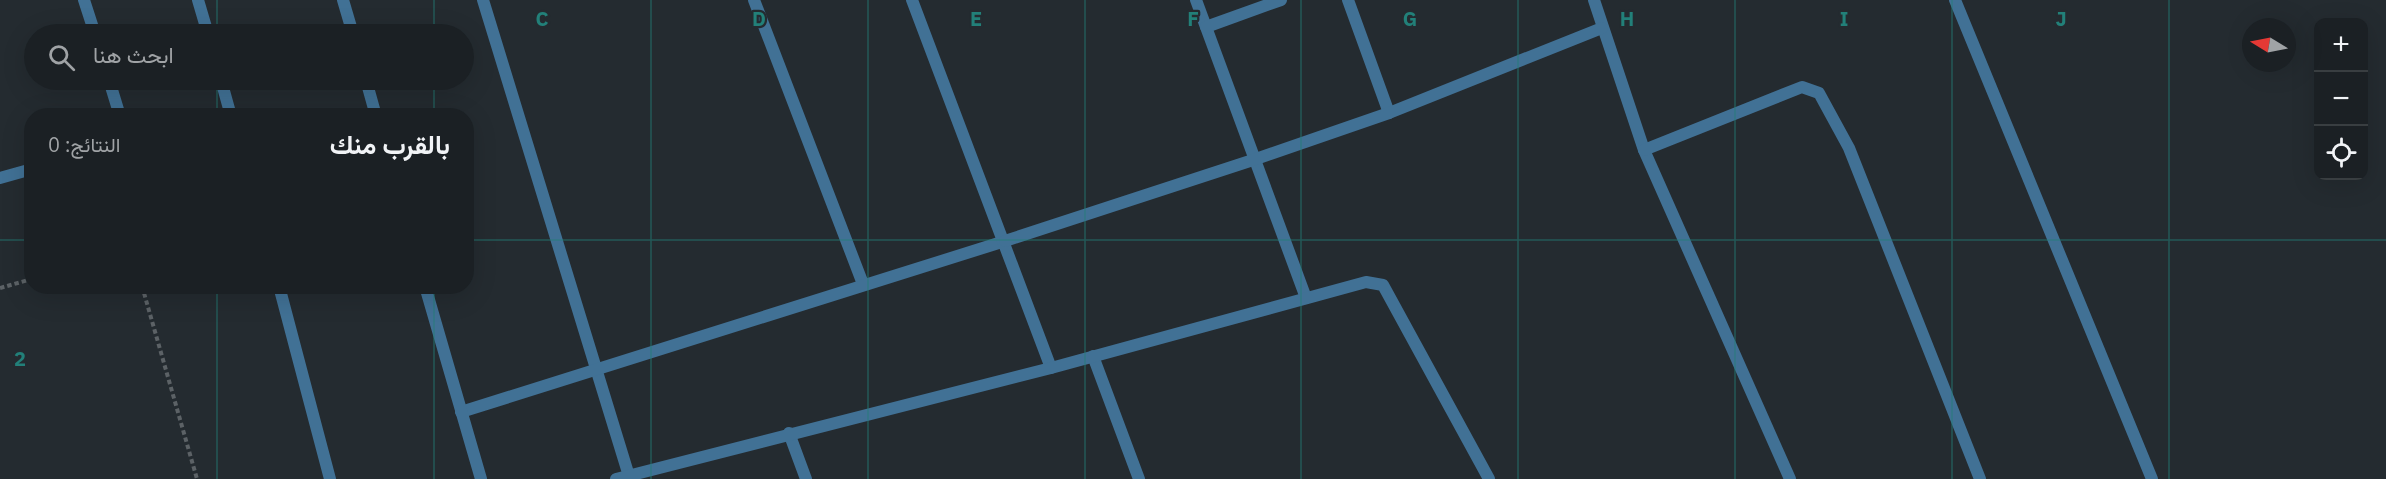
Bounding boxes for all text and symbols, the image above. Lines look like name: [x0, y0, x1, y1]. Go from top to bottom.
text: C: [535, 5, 549, 32]
text: D: [752, 5, 766, 32]
text: E: [970, 5, 982, 32]
text: F: [1187, 5, 1199, 32]
text: G: [1403, 5, 1417, 32]
text: H: [1620, 5, 1634, 32]
text: I: [1840, 5, 1848, 32]
text: J: [2055, 5, 2067, 32]
north arrow: [2242, 18, 2296, 72]
map controls: [2314, 18, 2368, 180]
button: +: [2314, 18, 2368, 72]
search box: [24, 24, 474, 90]
text: ابحث هنا: [93, 40, 174, 69]
icon: search: [45, 41, 78, 74]
button: −: [2314, 72, 2368, 126]
button: locate: [2314, 126, 2368, 180]
text: بالقرب منك: [330, 127, 450, 161]
text: النتائج: 0: [48, 131, 120, 158]
text: 2: [14, 345, 26, 372]

